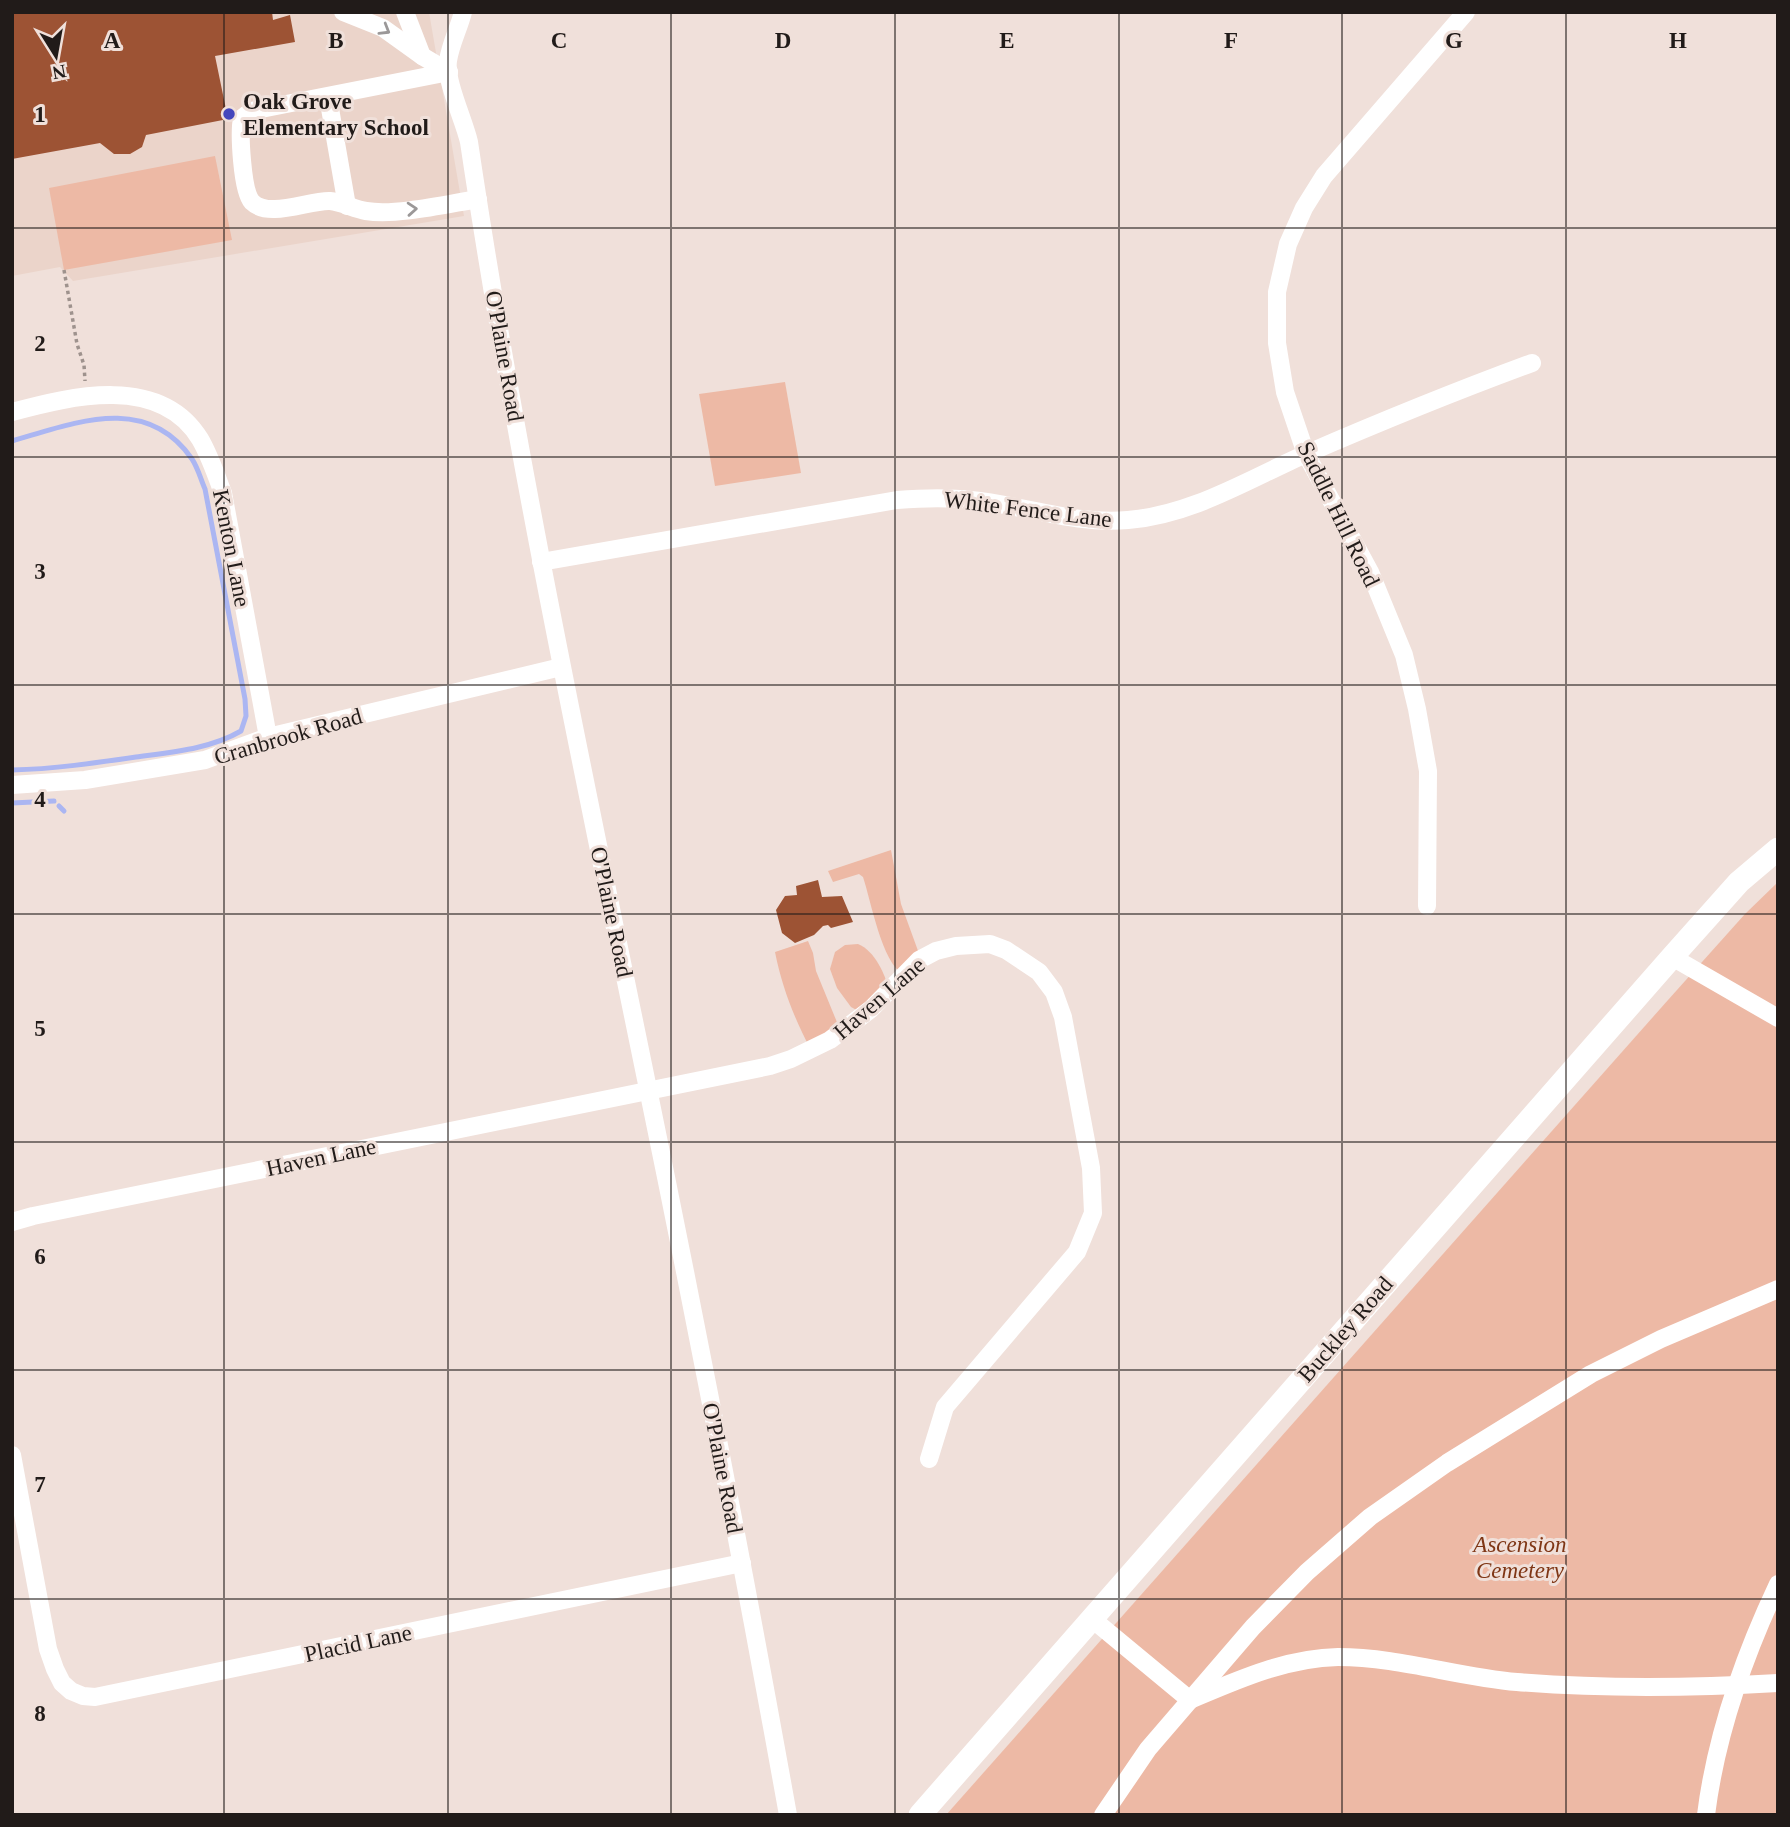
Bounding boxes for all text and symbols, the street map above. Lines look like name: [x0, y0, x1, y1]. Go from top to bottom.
north arrow: [21, 21, 91, 91]
one-way arrow: [377, 22, 390, 35]
text: A: [104, 28, 121, 53]
text: B: [328, 28, 344, 53]
text: C: [551, 28, 567, 53]
text: D: [775, 28, 791, 53]
text: E: [999, 28, 1015, 53]
text: F: [1224, 28, 1238, 53]
text: G: [1445, 28, 1463, 53]
text: H: [1669, 28, 1687, 53]
text: N: [50, 61, 68, 84]
place label: Oak Grove Elementary School: [243, 89, 429, 140]
text: 1: [34, 102, 46, 127]
marker: Oak Grove Elementary School: [221, 106, 237, 122]
one-way arrow: [407, 202, 418, 217]
street label: O'Plaine Road: [481, 289, 528, 424]
text: 2: [34, 331, 46, 356]
street label: Saddle Hill Road: [1293, 438, 1385, 591]
street label: Kenton Lane: [208, 487, 255, 609]
street label: White Fence Lane: [943, 487, 1113, 532]
text: 3: [34, 559, 46, 584]
street label: Cranbrook Road: [211, 703, 365, 770]
text: 4: [34, 787, 46, 812]
street label: O'Plaine Road: [586, 845, 638, 980]
street label: Haven Lane: [829, 952, 930, 1044]
text: 5: [34, 1016, 46, 1041]
street label: Haven Lane: [264, 1134, 378, 1181]
text: 6: [34, 1244, 46, 1269]
street label: Buckley Road: [1293, 1271, 1398, 1387]
street label: O'Plaine Road: [698, 1401, 748, 1536]
text: 7: [34, 1472, 46, 1497]
park label: Ascension Cemetery: [1471, 1532, 1567, 1583]
street label: Placid Lane: [302, 1620, 414, 1667]
text: 8: [34, 1701, 46, 1726]

